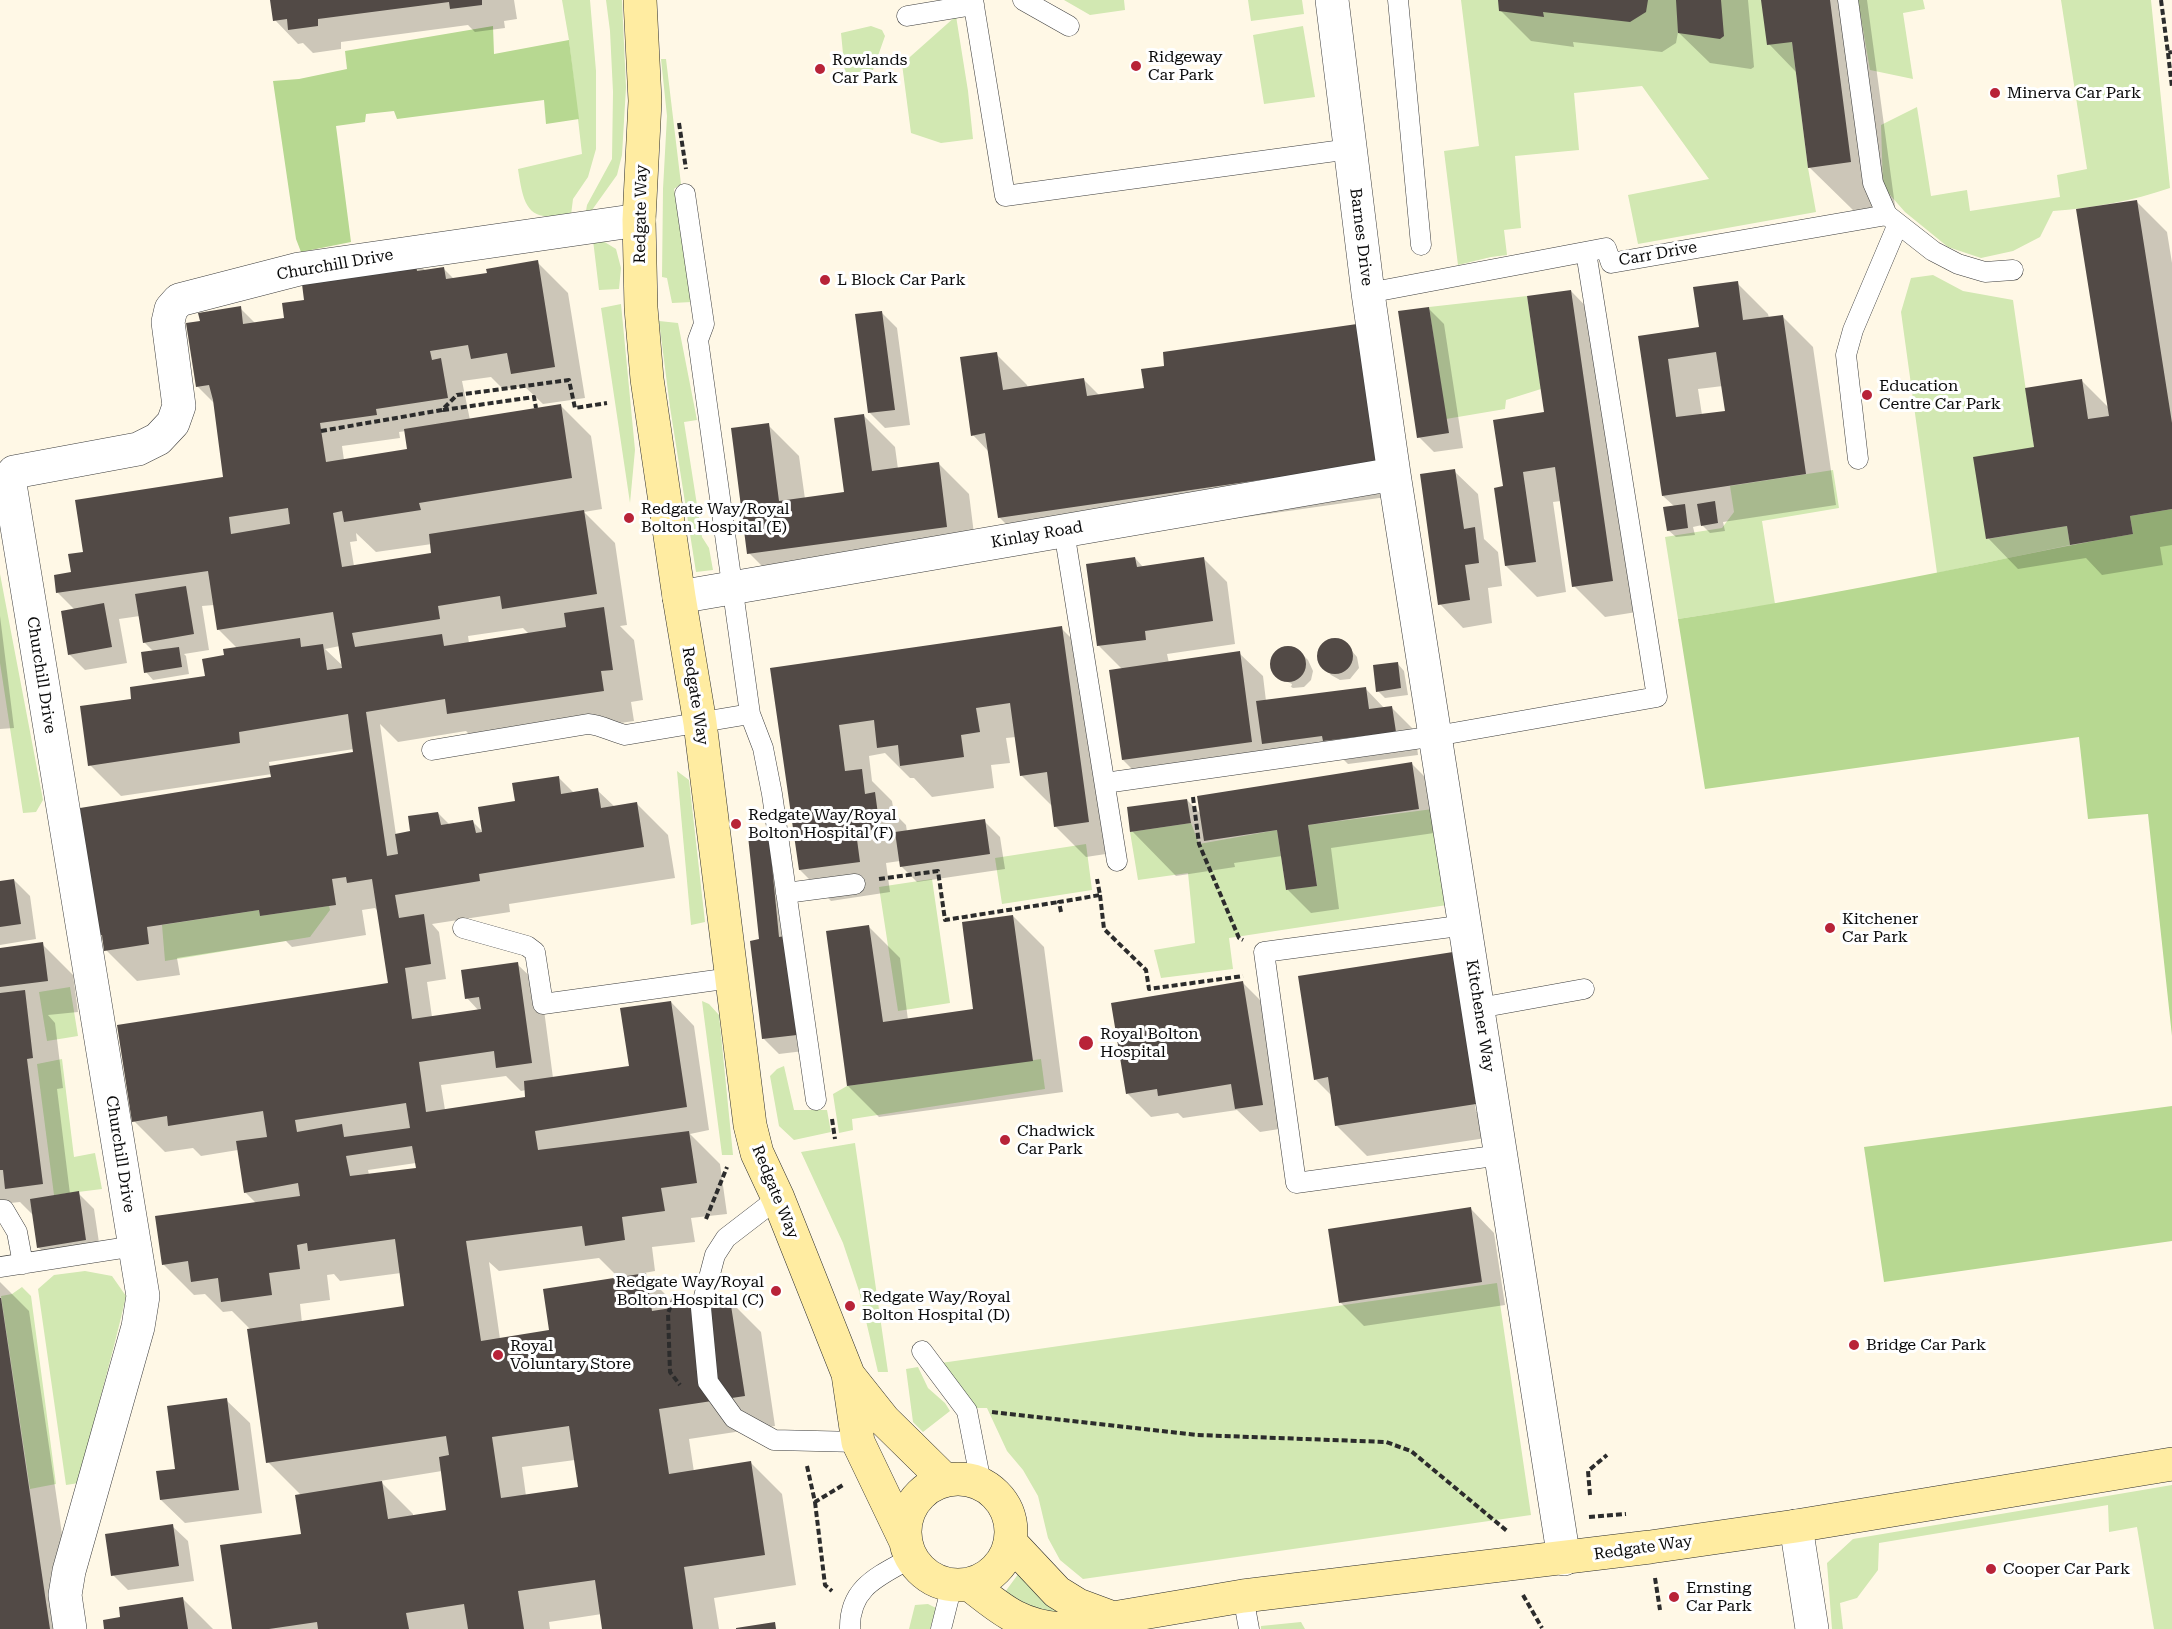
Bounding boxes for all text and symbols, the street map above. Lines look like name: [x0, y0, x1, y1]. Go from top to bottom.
place label: Ridgeway Car Park: [1148, 47, 1223, 85]
place label: Rowlands Car Park: [832, 50, 907, 88]
marker: Ridgeway Car Park: [1129, 59, 1143, 73]
marker: Rowlands Car Park: [813, 62, 827, 76]
place label: Minerva Car Park: [2007, 83, 2141, 103]
marker: Minerva Car Park: [1988, 86, 2002, 100]
street label: Redgate Way: [631, 164, 651, 264]
street label: Barnes Drive: [1345, 187, 1377, 287]
street label: Carr Drive: [1617, 238, 1699, 270]
street label: Churchill Drive: [275, 245, 395, 285]
place label: L Block Car Park: [837, 270, 966, 290]
marker: L Block Car Park: [818, 273, 832, 287]
place label: Education Centre Car Park: [1879, 376, 2001, 414]
marker: Education Centre Car Park: [1860, 388, 1874, 402]
place label: Redgate Way/Royal Bolton Hospital (E): [641, 499, 790, 537]
marker: Redgate Way/Royal Bolton Hospital (E): [622, 511, 636, 525]
street label: Kinlay Road: [990, 517, 1084, 553]
street label: Churchill Drive: [22, 615, 60, 735]
street label: Redgate Way: [678, 645, 712, 747]
place label: Redgate Way/Royal Bolton Hospital (F): [748, 805, 897, 843]
marker: Redgate Way/Royal Bolton Hospital (F): [729, 817, 743, 831]
place label: Kitchener Car Park: [1842, 909, 1918, 947]
marker: Kitchener Car Park: [1823, 921, 1837, 935]
street label: Kitchener Way: [1462, 958, 1498, 1074]
place label: Royal Bolton Hospital: [1100, 1024, 1199, 1062]
marker: Royal Bolton Hospital: [1077, 1034, 1095, 1052]
street label: Churchill Drive: [101, 1094, 139, 1214]
place label: Chadwick Car Park: [1017, 1121, 1095, 1159]
marker: Chadwick Car Park: [998, 1133, 1012, 1147]
street label: Redgate Way: [748, 1142, 802, 1242]
place label: Redgate Way/Royal Bolton Hospital (C): [615, 1272, 764, 1310]
marker: Redgate Way/Royal Bolton Hospital (C): [769, 1284, 783, 1298]
place label: Redgate Way/Royal Bolton Hospital (D): [862, 1287, 1011, 1325]
marker: Redgate Way/Royal Bolton Hospital (D): [843, 1299, 857, 1313]
place label: Bridge Car Park: [1866, 1335, 1986, 1355]
place label: Royal Voluntary Store: [510, 1336, 631, 1374]
marker: Bridge Car Park: [1847, 1338, 1861, 1352]
marker: Royal Voluntary Store: [491, 1348, 505, 1362]
street label: Redgate Way: [1592, 1532, 1694, 1564]
place label: Cooper Car Park: [2003, 1559, 2130, 1579]
marker: Cooper Car Park: [1984, 1562, 1998, 1576]
place label: Ernsting Car Park: [1686, 1578, 1752, 1616]
marker: Ernsting Car Park: [1667, 1590, 1681, 1604]

